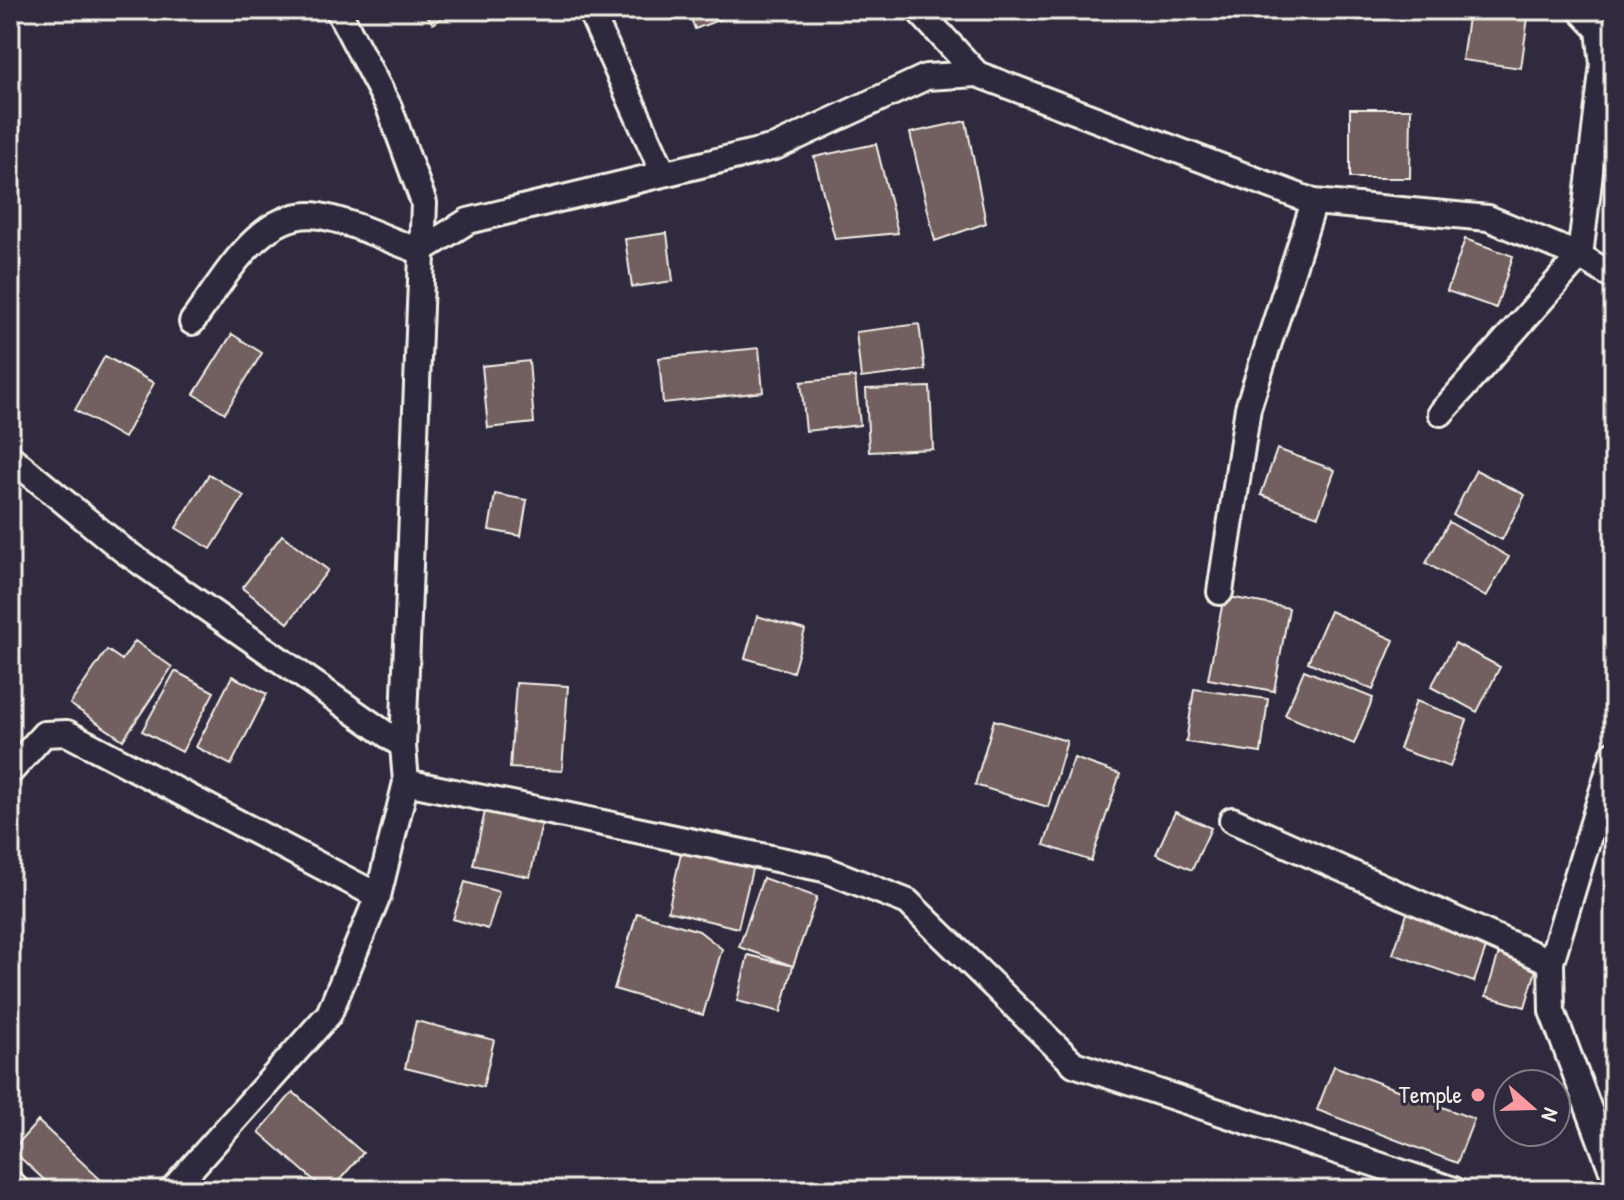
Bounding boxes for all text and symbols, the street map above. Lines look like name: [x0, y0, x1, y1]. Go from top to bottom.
north arrow: [1492, 1068, 1572, 1148]
place label: Temple: [1399, 1078, 1462, 1110]
marker: Temple: [1469, 1086, 1487, 1104]
text: N: [1535, 1104, 1567, 1126]

